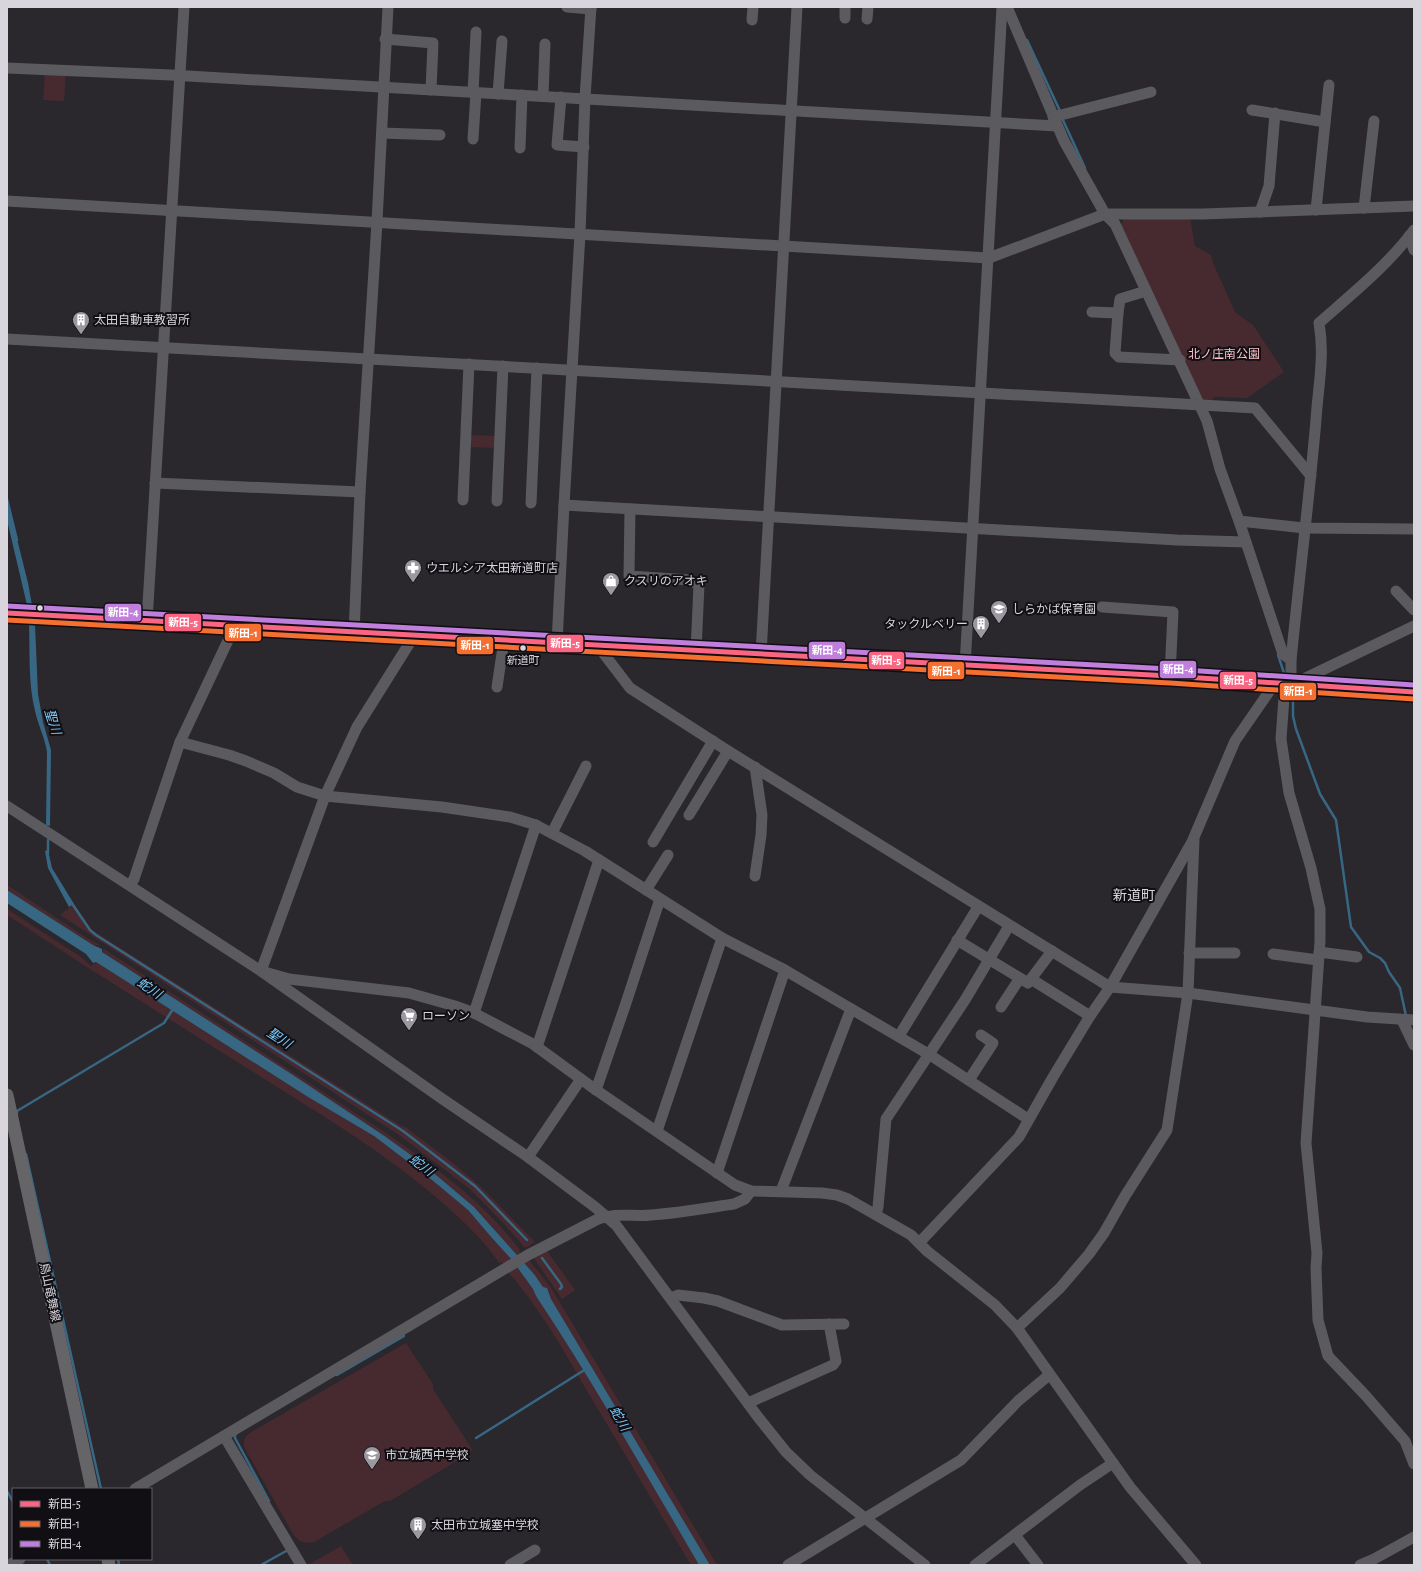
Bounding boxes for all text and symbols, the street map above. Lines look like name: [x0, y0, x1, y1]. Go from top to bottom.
building icon: 太田自動車教習所: [71, 310, 91, 335]
place label: 太田自動車教習所: [94, 313, 190, 326]
park label: 北ノ庄南公園: [1188, 348, 1260, 360]
pharmacy icon: ウエルシア太田新道町店: [403, 558, 423, 583]
place label: ウエルシア太田新道町店: [426, 561, 558, 574]
shop icon: クスリのアオキ: [601, 571, 621, 596]
place label: クスリのアオキ: [624, 575, 708, 587]
school or university icon: しらかば保育園: [989, 599, 1009, 624]
place label: しらかば保育園: [1012, 602, 1096, 615]
unlabelled marker: [35, 603, 45, 613]
line badge: 新田-4: [104, 603, 142, 622]
text: 新田-4: [108, 606, 139, 618]
line badge: 新田-5: [164, 613, 202, 632]
building icon: タックルベリー: [971, 614, 991, 639]
text: 新田-5: [168, 616, 198, 628]
place label: タックルベリー: [884, 618, 968, 630]
line badge: 新田-1: [224, 623, 262, 642]
text: 新田-1: [228, 627, 258, 639]
line badge: 新田-5: [546, 634, 584, 653]
line badge: 新田-1: [456, 636, 494, 655]
text: 新田-5: [550, 637, 580, 649]
text: 新田-1: [460, 639, 490, 651]
line badge: 新田-4: [808, 641, 846, 660]
marker: 新道町: [518, 643, 528, 653]
text: 新田-4: [812, 644, 843, 656]
line badge: 新田-5: [868, 651, 905, 670]
place label: 新道町: [507, 654, 540, 666]
text: 新田-5: [871, 654, 901, 666]
line badge: 新田-4: [1159, 660, 1197, 679]
line badge: 新田-1: [927, 661, 965, 680]
text: 新田-4: [1163, 663, 1194, 675]
text: 新田-1: [931, 665, 961, 677]
line badge: 新田-5: [1219, 671, 1257, 690]
text: 新田-5: [1223, 674, 1253, 686]
line badge: 新田-1: [1279, 682, 1317, 701]
text: 新田-1: [1283, 685, 1313, 697]
water label: 聖川: [42, 707, 64, 738]
district label: 新道町: [1113, 888, 1155, 903]
water label: 蛇川: [135, 976, 166, 1003]
supermarket icon: ローソン: [399, 1006, 419, 1031]
place label: ローソン: [422, 1010, 470, 1022]
water label: 聖川: [265, 1026, 296, 1053]
water label: 蛇川: [407, 1152, 437, 1180]
street label: 鳥山竜舞線: [38, 1261, 63, 1323]
water label: 蛇川: [607, 1404, 633, 1435]
school or university icon: 市立城西中学校: [362, 1445, 382, 1470]
place label: 市立城西中学校: [385, 1448, 469, 1461]
legend: [12, 1488, 152, 1560]
text: 新田-5: [48, 1498, 81, 1510]
building icon: 太田市立城塞中学校: [408, 1515, 428, 1540]
text: 新田-1: [48, 1518, 80, 1530]
place label: 太田市立城塞中学校: [431, 1518, 539, 1531]
text: 新田-4: [48, 1538, 82, 1550]

